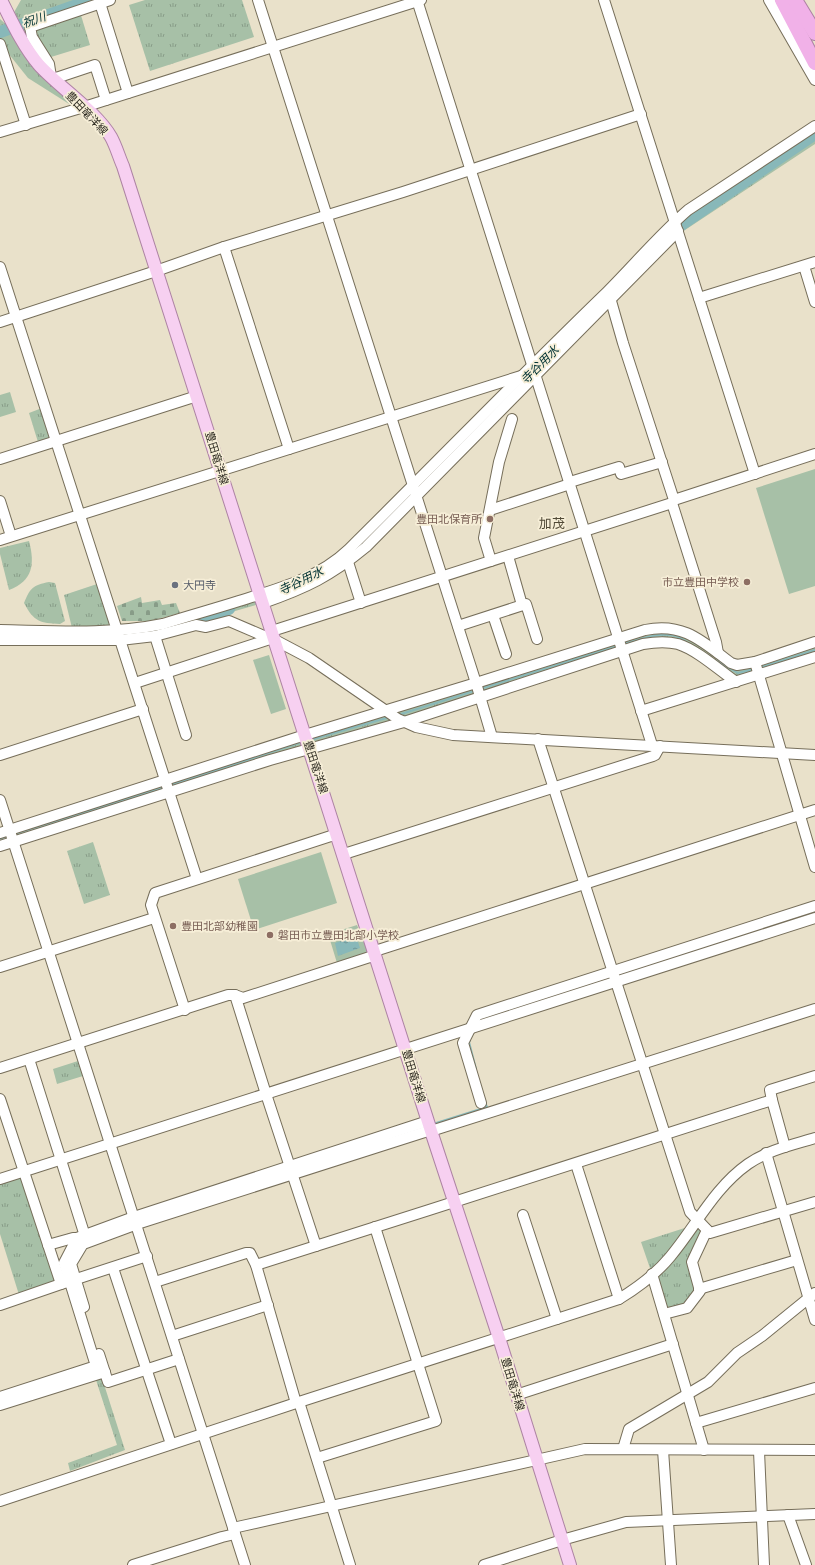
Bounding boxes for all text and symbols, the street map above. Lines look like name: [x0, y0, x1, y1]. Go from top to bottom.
water label: 祝川: [20, 9, 49, 30]
street label: 豊田竜洋線: [64, 89, 110, 137]
water label: 寺谷用水: [518, 342, 563, 386]
street label: 豊田竜洋線: [203, 430, 231, 486]
place label: 豊田北保育所: [416, 513, 483, 525]
marker: 豊田北保育所: [485, 514, 495, 524]
district label: 加茂: [539, 516, 565, 530]
water label: 寺谷用水: [276, 563, 327, 597]
place label: 市立豊田中学校: [662, 576, 739, 588]
marker: 市立豊田中学校: [742, 577, 752, 587]
place label: 大円寺: [183, 579, 216, 591]
marker: 大円寺: [170, 580, 180, 590]
street label: 豊田竜洋線: [302, 739, 330, 795]
place label: 豊田北部幼稚園: [181, 920, 258, 932]
marker: 豊田北部幼稚園: [168, 921, 178, 931]
place label: 磐田市立豊田北部小学校: [278, 929, 399, 941]
marker: 磐田市立豊田北部小学校: [265, 930, 275, 940]
street label: 豊田竜洋線: [400, 1048, 428, 1104]
street label: 豊田竜洋線: [499, 1356, 527, 1412]

